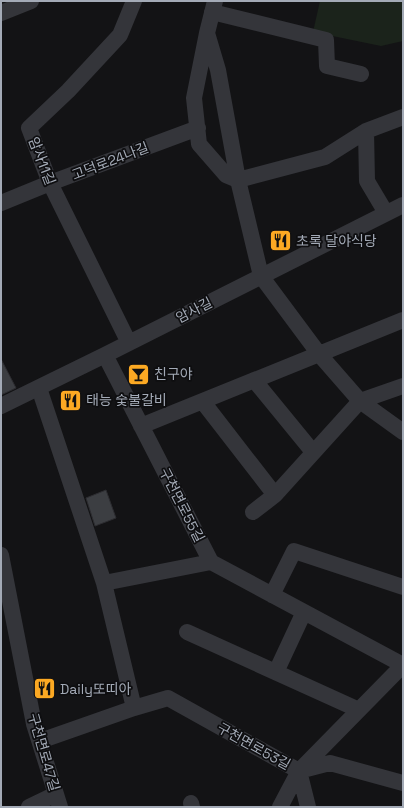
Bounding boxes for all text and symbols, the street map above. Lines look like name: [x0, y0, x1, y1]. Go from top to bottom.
street label: 암사11길: [25, 134, 59, 188]
street label: 고덕로24나길: [69, 138, 151, 184]
restaurant icon: 초록 달야식당: [267, 228, 293, 254]
place label: 초록 달야식당: [296, 232, 377, 250]
street label: 암사길: [173, 293, 215, 327]
bar icon: 친구야: [125, 361, 151, 387]
place label: 친구야: [154, 365, 193, 383]
restaurant icon: 태능 숯불갈비: [57, 387, 83, 413]
place label: 태능 숯불갈비: [86, 391, 167, 409]
street label: 구천면로55길: [156, 465, 208, 545]
restaurant icon: Daily또띠아: [32, 676, 58, 702]
place label: Daily또띠아: [60, 680, 132, 698]
street label: 구천면로47길: [24, 711, 64, 793]
street label: 구천면로53길: [214, 718, 294, 774]

